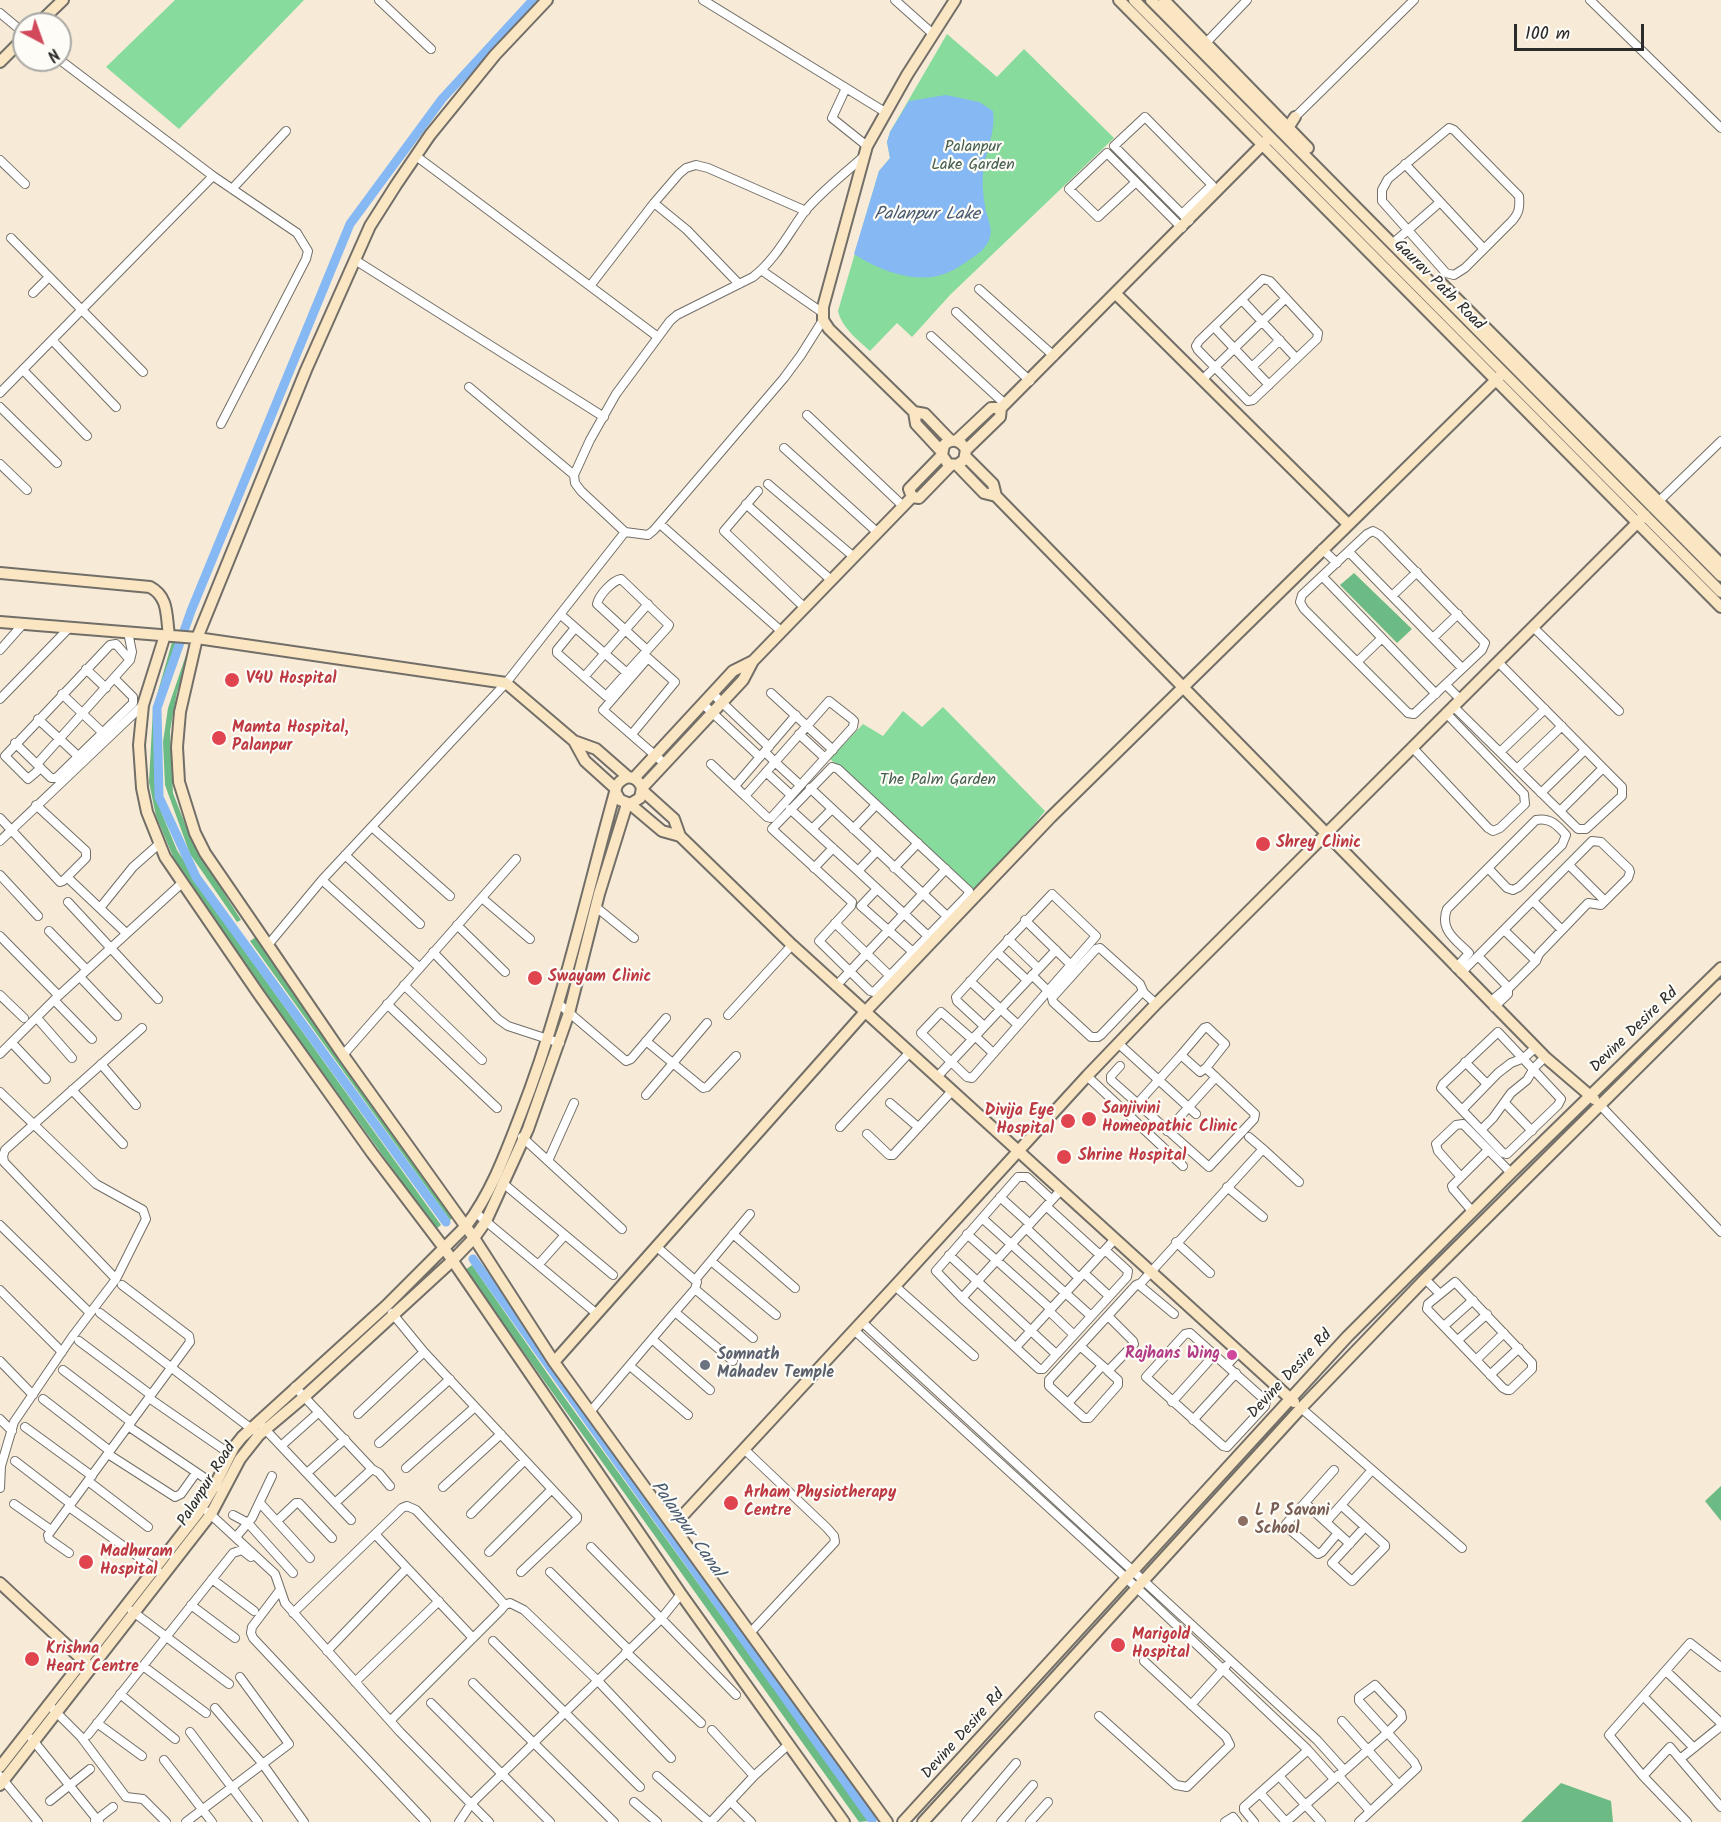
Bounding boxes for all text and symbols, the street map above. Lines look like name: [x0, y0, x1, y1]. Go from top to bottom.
north arrow: [12, 12, 72, 72]
scale bar: [1517, 12, 1648, 50]
text: 100 m: [1525, 20, 1570, 49]
text: N: [41, 42, 65, 67]
park label: Palanpur Lake Garden: [931, 138, 1015, 176]
water label: Palanpur Lake: [874, 205, 980, 227]
street label: Gaurav Path Road: [1389, 237, 1487, 335]
place label: V4U Hospital: [246, 670, 336, 690]
marker: V4U Hospital: [223, 671, 241, 689]
place label: Mamta Hospital, Palanpur: [232, 719, 349, 757]
marker: Mamta Hospital, Palanpur: [210, 729, 228, 747]
park label: The Palm Garden: [880, 771, 996, 791]
place label: Shrey Clinic: [1276, 834, 1361, 854]
marker: Shrey Clinic: [1254, 835, 1272, 853]
place label: Swayam Clinic: [548, 968, 651, 988]
marker: Swayam Clinic: [526, 969, 544, 987]
street label: Devine Desire Rd: [1587, 984, 1683, 1078]
place label: Sanjivini Homeopathic Clinic: [1102, 1100, 1238, 1138]
place label: Divija Eye Hospital: [985, 1102, 1054, 1140]
marker: Sanjivini Homeopathic Clinic: [1080, 1110, 1098, 1128]
marker: Divija Eye Hospital: [1059, 1112, 1077, 1130]
place label: Shrine Hospital: [1078, 1147, 1186, 1167]
marker: Shrine Hospital: [1055, 1148, 1073, 1166]
street label: Devine Desire Rd: [1245, 1327, 1337, 1423]
place label: Rajhans Wing: [1125, 1345, 1220, 1365]
place label: Somnath Mahadev Temple: [717, 1346, 834, 1384]
marker: Rajhans Wing: [1225, 1348, 1239, 1362]
marker: Somnath Mahadev Temple: [698, 1358, 712, 1372]
street label: Palanpur Road: [175, 1440, 241, 1530]
water label: Palanpur Canal: [645, 1478, 727, 1582]
place label: Arham Physiotherapy Centre: [744, 1484, 896, 1522]
marker: Arham Physiotherapy Centre: [722, 1494, 740, 1512]
place label: L P Savani School: [1255, 1502, 1330, 1540]
marker: L P Savani School: [1236, 1514, 1250, 1528]
place label: Madhuram Hospital: [100, 1543, 173, 1581]
marker: Madhuram Hospital: [77, 1553, 95, 1571]
place label: Marigold Hospital: [1132, 1626, 1190, 1664]
marker: Marigold Hospital: [1109, 1636, 1127, 1654]
place label: Krishna Heart Centre: [46, 1640, 139, 1678]
marker: Krishna Heart Centre: [23, 1650, 41, 1668]
street label: Devine Desire Rd: [919, 1686, 1009, 1784]

